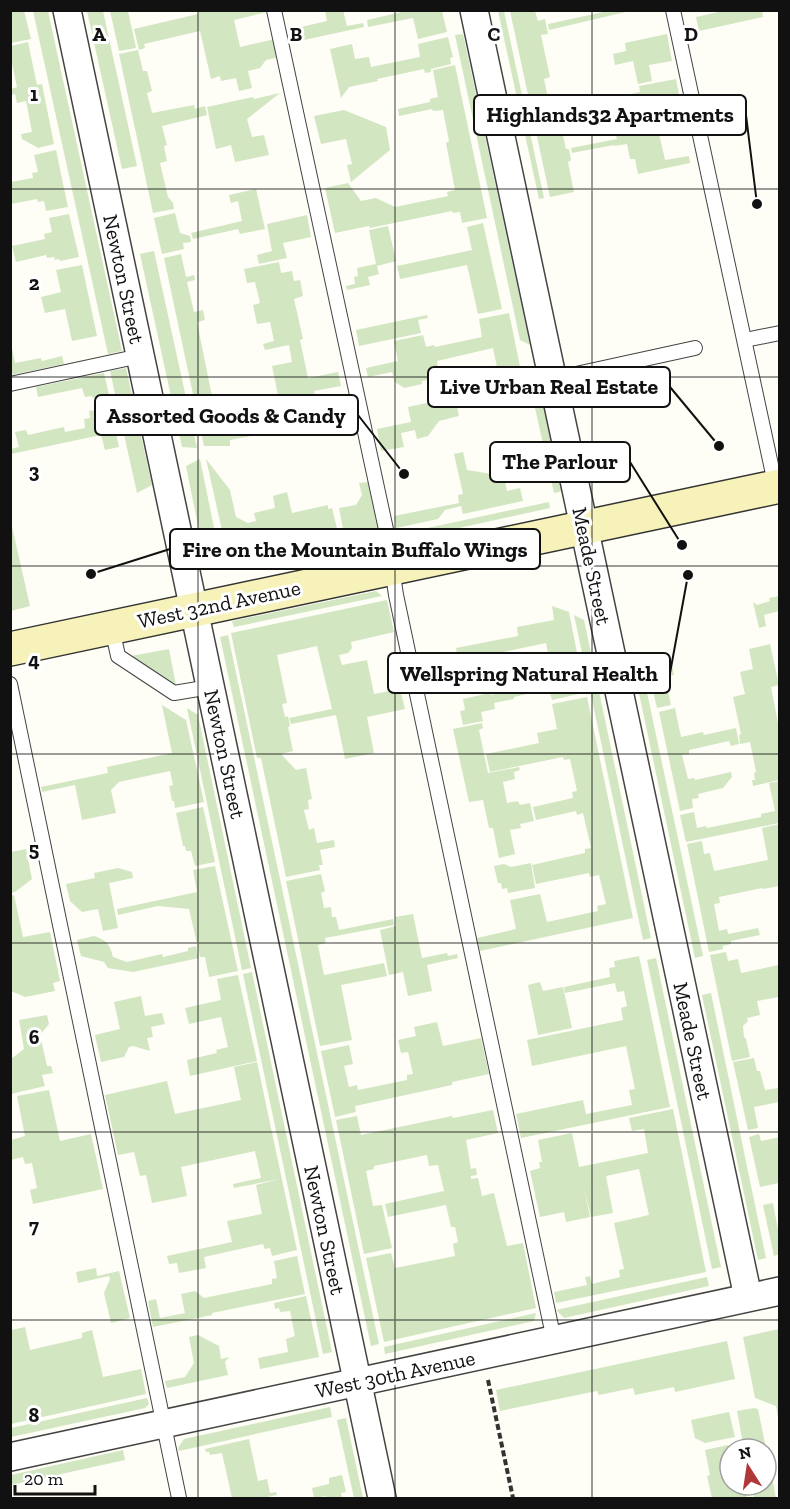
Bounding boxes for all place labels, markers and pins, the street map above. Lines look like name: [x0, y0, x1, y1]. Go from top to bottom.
callout: Highlands32 Apartments: [474, 95, 746, 135]
callout: Live Urban Real Estate: [428, 367, 670, 407]
callout: Assorted Goods & Candy: [95, 395, 358, 435]
callout: The Parlour: [490, 442, 630, 482]
callout: Fire on the Mountain Buffalo Wings: [170, 529, 540, 569]
callout: Wellspring Natural Health: [388, 653, 670, 693]

